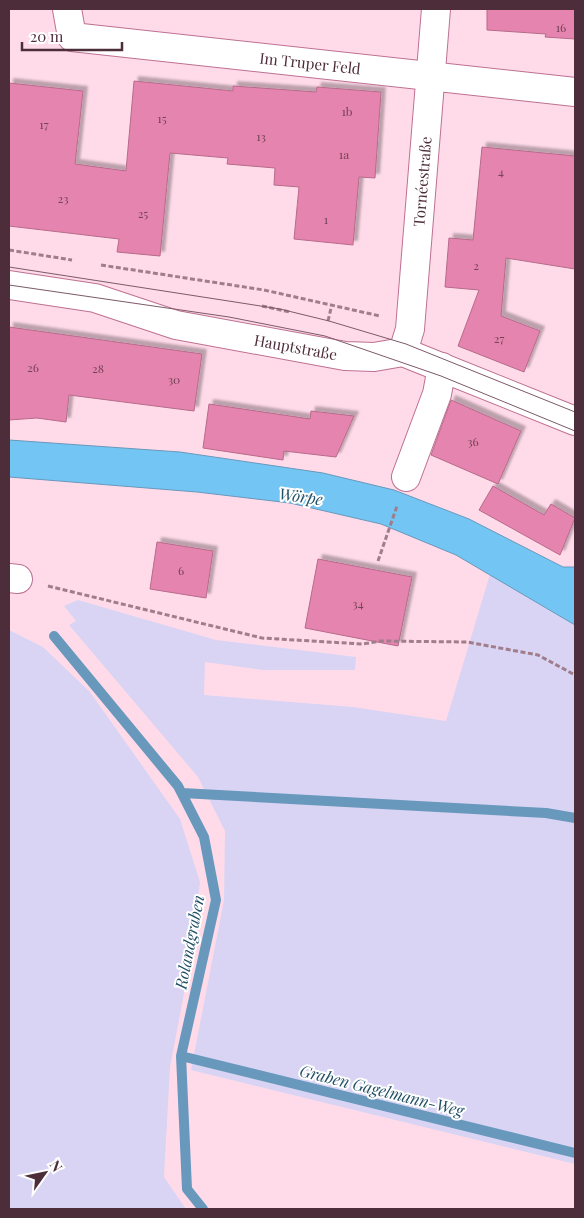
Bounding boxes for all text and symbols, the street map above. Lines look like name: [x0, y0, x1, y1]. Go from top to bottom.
house number: 16: [556, 19, 566, 35]
scale bar: [22, 20, 122, 52]
text: 20 m: [30, 26, 64, 46]
street label: Im Truper Feld: [259, 48, 362, 79]
house number: 1b: [341, 103, 353, 119]
house number: 15: [157, 110, 167, 126]
house number: 17: [39, 116, 49, 132]
house number: 13: [256, 128, 266, 144]
street label: Tornéestraße: [408, 136, 436, 227]
house number: 1a: [339, 146, 349, 162]
house number: 4: [498, 163, 504, 179]
house number: 23: [57, 190, 69, 206]
house number: 25: [138, 205, 148, 221]
house number: 1: [324, 211, 329, 227]
house number: 2: [473, 257, 479, 273]
street label: Hauptstraße: [252, 330, 339, 364]
house number: 27: [494, 330, 504, 346]
house number: 26: [27, 359, 39, 375]
house number: 28: [92, 360, 104, 376]
house number: 30: [168, 371, 180, 387]
house number: 36: [467, 433, 479, 449]
water label: Wörpe: [278, 483, 324, 509]
house number: 6: [178, 562, 184, 578]
house number: 34: [352, 595, 364, 611]
water label: Rolandgraben: [169, 893, 208, 992]
water label: Graben Gagelmann-Weg: [298, 1059, 468, 1121]
north arrow: [20, 1148, 70, 1198]
text: N: [46, 1156, 67, 1175]

